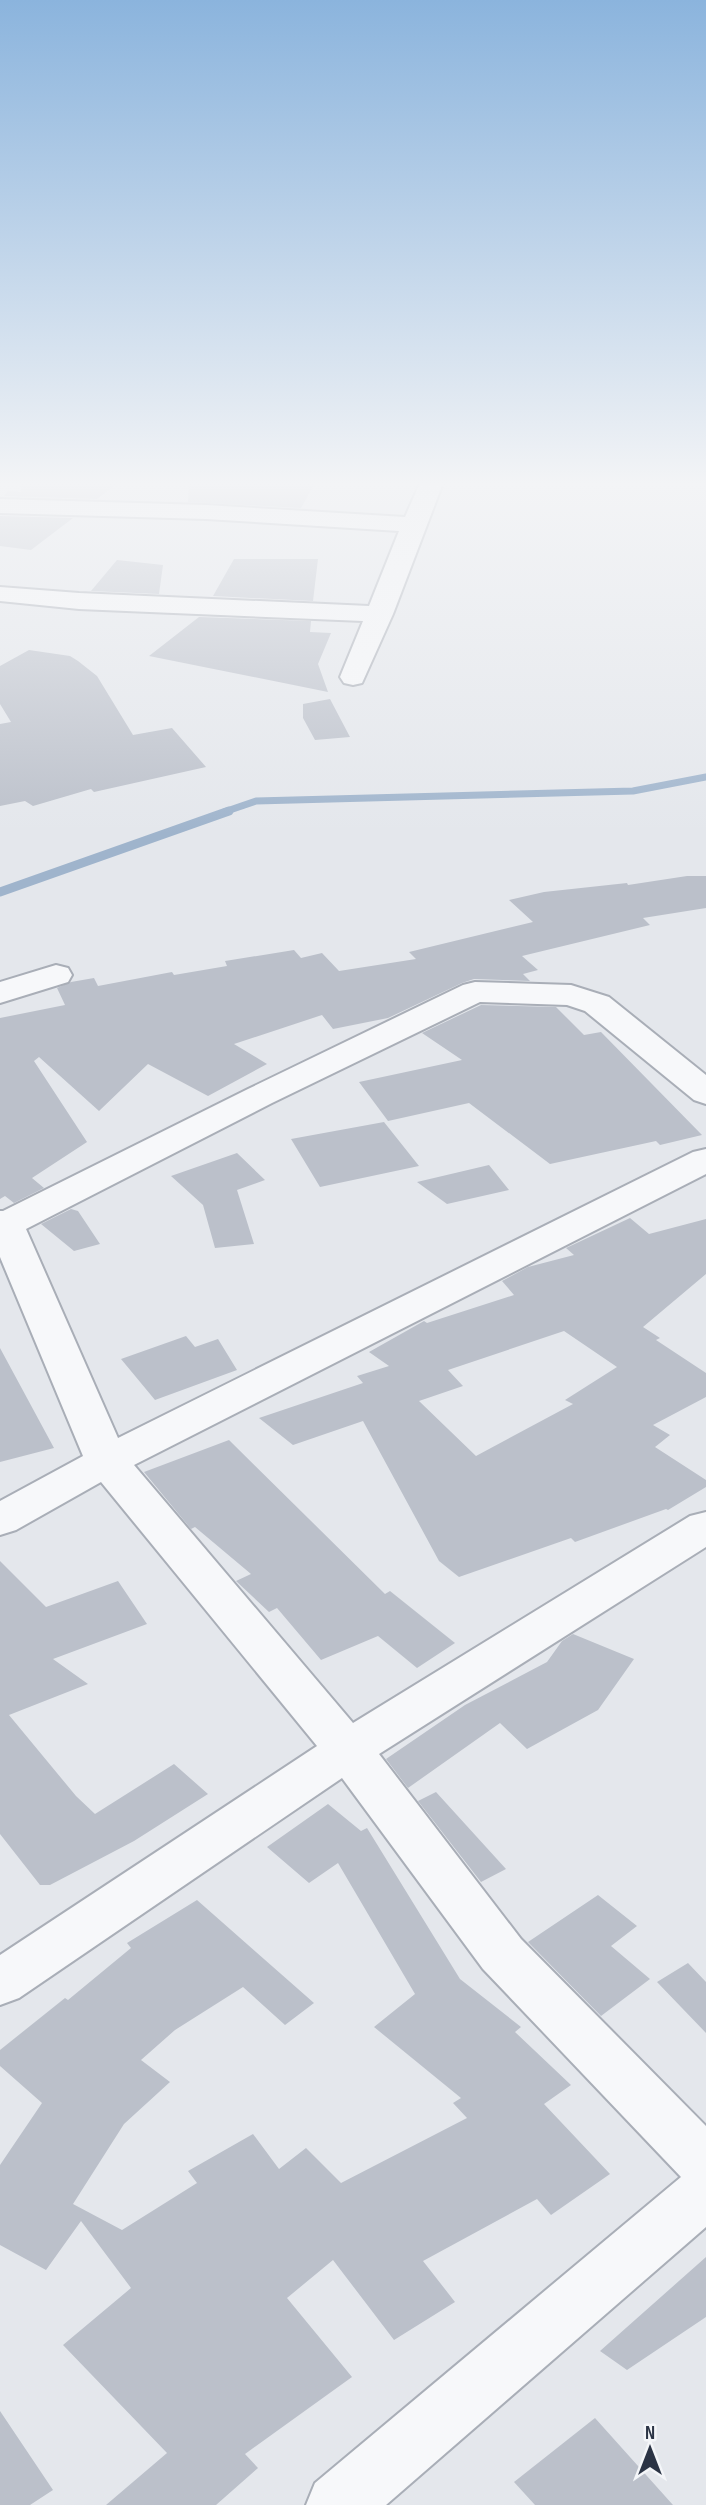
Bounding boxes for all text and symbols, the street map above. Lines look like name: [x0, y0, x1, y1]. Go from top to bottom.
north arrow: [615, 2414, 685, 2484]
text: N: [645, 2422, 655, 2445]

